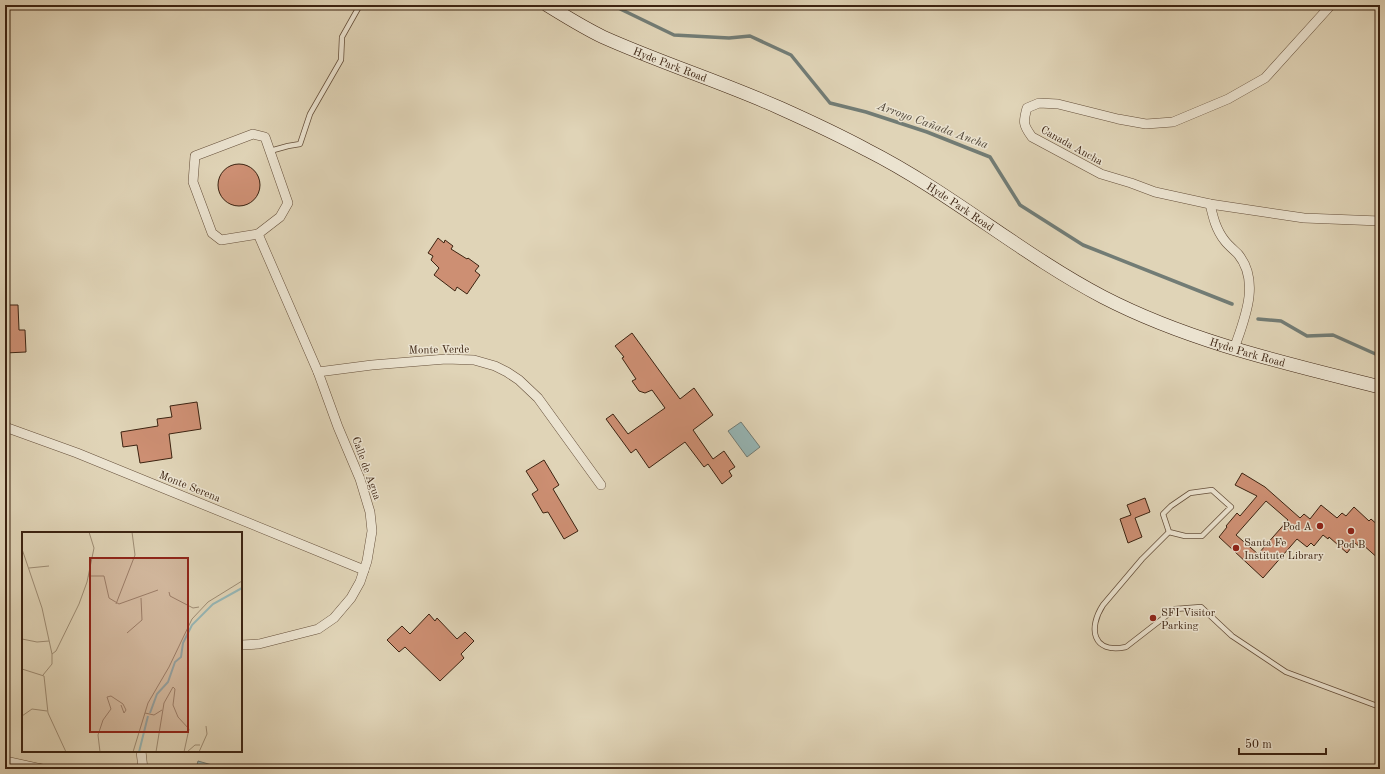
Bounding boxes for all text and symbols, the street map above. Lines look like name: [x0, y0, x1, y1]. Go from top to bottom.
street label: Hyde Park Road: [631, 46, 708, 85]
water label: Arroyo Cañada Ancha: [875, 100, 990, 152]
street label: Canada Ancha: [1038, 125, 1105, 168]
street label: Hyde Park Road: [924, 181, 995, 234]
street label: Hyde Park Road: [1208, 337, 1286, 370]
street label: Monte Verde: [409, 344, 469, 357]
street label: Calle de Agua: [349, 435, 382, 502]
street label: Monte Serena: [157, 470, 222, 505]
marker: Pod A: [1315, 521, 1325, 531]
place label: Pod A: [1282, 522, 1313, 533]
marker: Pod B: [1346, 526, 1356, 536]
inset map: [22, 532, 242, 752]
place label: Santa Fe Institute Library: [1244, 538, 1324, 562]
place label: Pod B: [1337, 540, 1365, 551]
marker: Santa Fe Institute Library: [1231, 543, 1241, 553]
place label: SFI Visitor Parking: [1161, 608, 1216, 632]
marker: SFI Visitor Parking: [1148, 613, 1158, 623]
scale bar: [1239, 730, 1326, 756]
text: 50 m: [1245, 738, 1272, 751]

